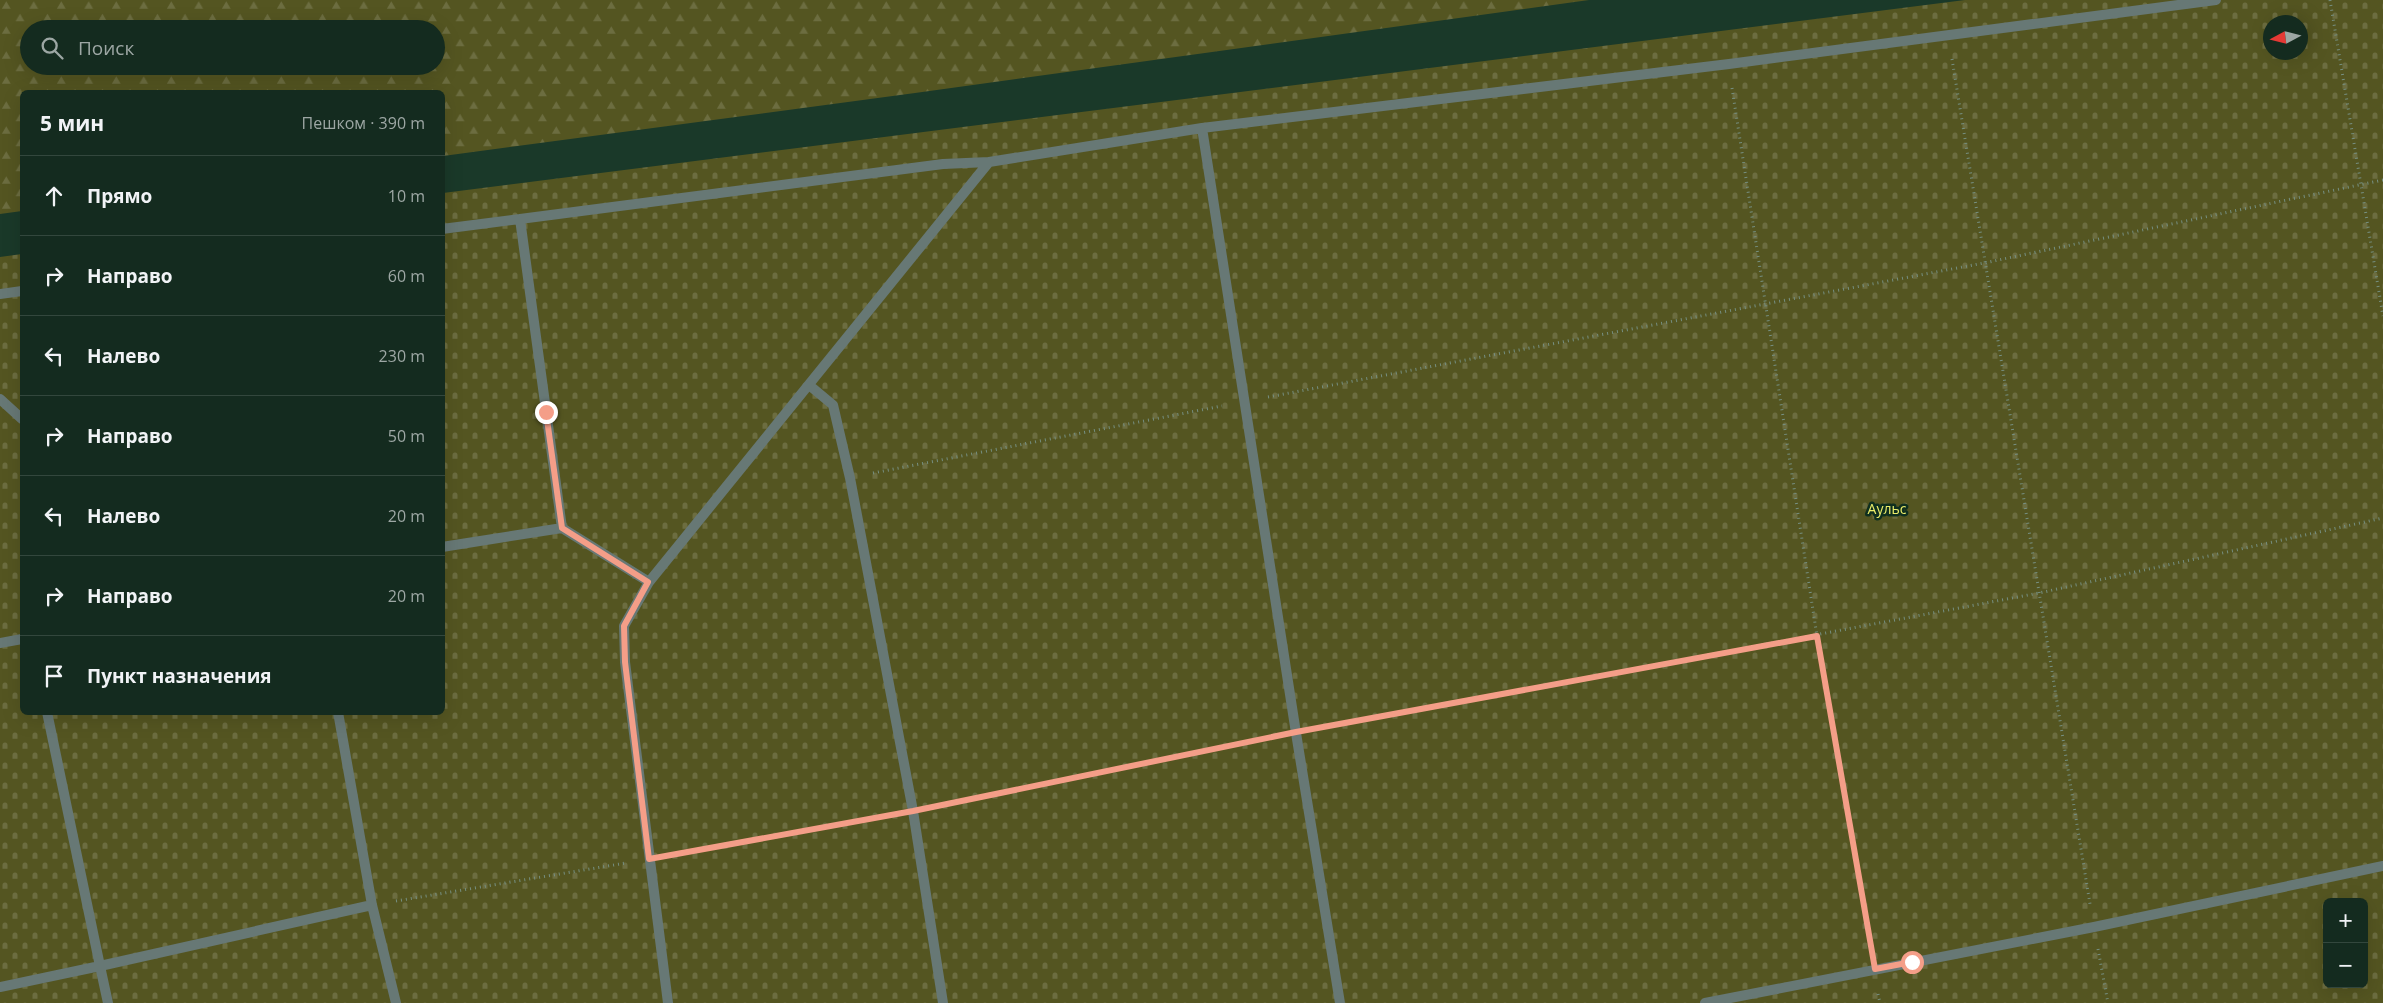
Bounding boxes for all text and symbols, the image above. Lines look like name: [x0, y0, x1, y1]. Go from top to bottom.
north arrow: [2263, 15, 2308, 60]
search box: [20, 20, 445, 75]
icon: search: [38, 34, 66, 62]
text: Поиск: [78, 35, 134, 61]
text: 5 мин: [40, 109, 104, 137]
text: Пешком · 390 m: [302, 112, 425, 134]
icon: ahead: [40, 182, 68, 210]
text: Прямо: [87, 183, 152, 209]
text: 10 m: [388, 185, 425, 207]
icon: right: [40, 262, 68, 290]
text: Направо: [87, 263, 173, 289]
text: 60 m: [388, 265, 425, 287]
icon: left: [40, 342, 68, 370]
text: Налево: [87, 343, 160, 369]
text: 230 m: [379, 345, 425, 367]
route end: [535, 401, 558, 424]
icon: right: [40, 422, 68, 450]
text: Направо: [87, 423, 173, 449]
text: 50 m: [388, 425, 425, 447]
park label: Аульс: [1868, 499, 1907, 518]
icon: left: [40, 502, 68, 530]
text: Налево: [87, 503, 160, 529]
text: 20 m: [388, 505, 425, 527]
icon: right: [40, 582, 68, 610]
text: Направо: [87, 583, 173, 609]
text: 20 m: [388, 585, 425, 607]
icon: arrive: [40, 662, 68, 690]
text: Пункт назначения: [87, 663, 272, 689]
map controls: [2323, 898, 2368, 988]
button: +: [2323, 898, 2368, 943]
button: −: [2323, 943, 2368, 988]
route start: [1901, 951, 1924, 974]

